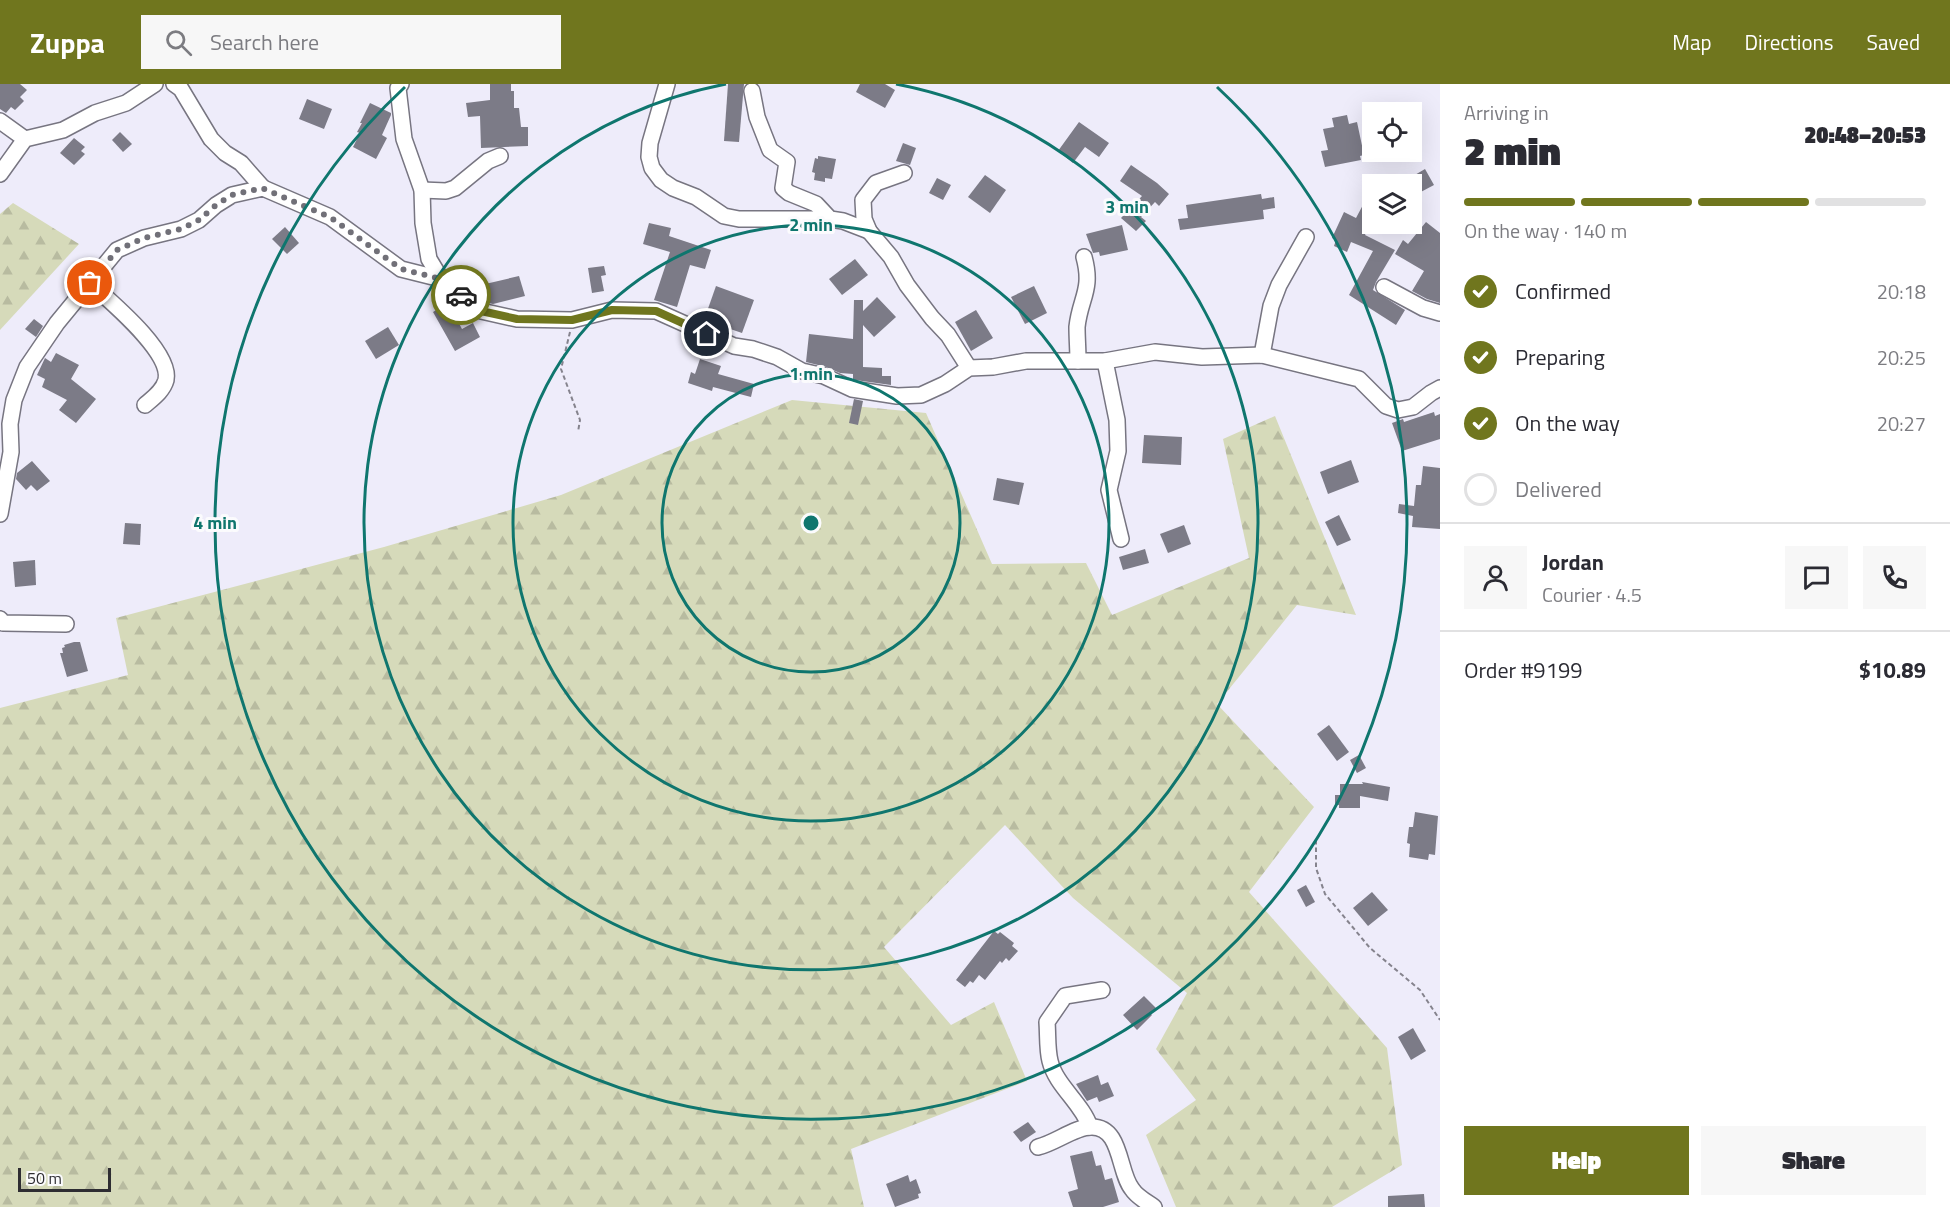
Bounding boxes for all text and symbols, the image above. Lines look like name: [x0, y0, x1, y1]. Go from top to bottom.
search box: [141, 15, 561, 69]
text: Zuppa: [30, 21, 105, 64]
text: Search here: [210, 25, 319, 59]
icon: search: [162, 26, 195, 59]
text: Map: [1672, 26, 1712, 58]
text: Directions: [1745, 26, 1834, 58]
text: Saved: [1867, 26, 1920, 58]
text: Arriving in: [1464, 97, 1549, 128]
map controls: [1362, 102, 1422, 234]
button: locate: [1362, 102, 1422, 162]
text: 20:48–20:53: [1804, 118, 1926, 152]
text: 2 min: [1464, 121, 1561, 180]
button: layers: [1362, 174, 1422, 234]
text: 3 min: [1105, 193, 1149, 220]
text: 2 min: [789, 211, 833, 238]
text: On the way · 140 m: [1464, 215, 1627, 246]
pin: [64, 257, 115, 308]
courier: [431, 265, 491, 325]
icon: bag: [73, 266, 106, 299]
text: Confirmed: [1515, 274, 1611, 308]
icon: check: [1464, 275, 1497, 308]
text: 20:18: [1877, 276, 1926, 307]
icon: car: [445, 279, 478, 312]
pin: [681, 308, 732, 359]
icon: home: [690, 317, 723, 350]
text: Preparing: [1515, 340, 1605, 374]
icon: check: [1464, 341, 1497, 374]
text: 20:25: [1877, 342, 1926, 373]
text: 1 min: [789, 360, 833, 387]
text: On the way: [1515, 406, 1620, 440]
icon: check: [1464, 407, 1497, 440]
text: 20:27: [1877, 408, 1926, 439]
text: Delivered: [1515, 472, 1602, 506]
text: 4 min: [193, 509, 237, 536]
centre of rings: [801, 513, 821, 533]
text: Jordan: [1542, 545, 1604, 579]
button: person: [1464, 546, 1527, 609]
button: chat: [1785, 546, 1848, 609]
button: phone: [1863, 546, 1926, 609]
text: Courier · 4.5: [1542, 579, 1642, 610]
text: Order #9199: [1464, 653, 1583, 687]
text: $10.89: [1859, 653, 1926, 687]
button: Help: [1464, 1126, 1689, 1195]
button: Share: [1701, 1126, 1926, 1195]
scale bar: [18, 1165, 111, 1192]
text: 50 m: [27, 1166, 62, 1190]

